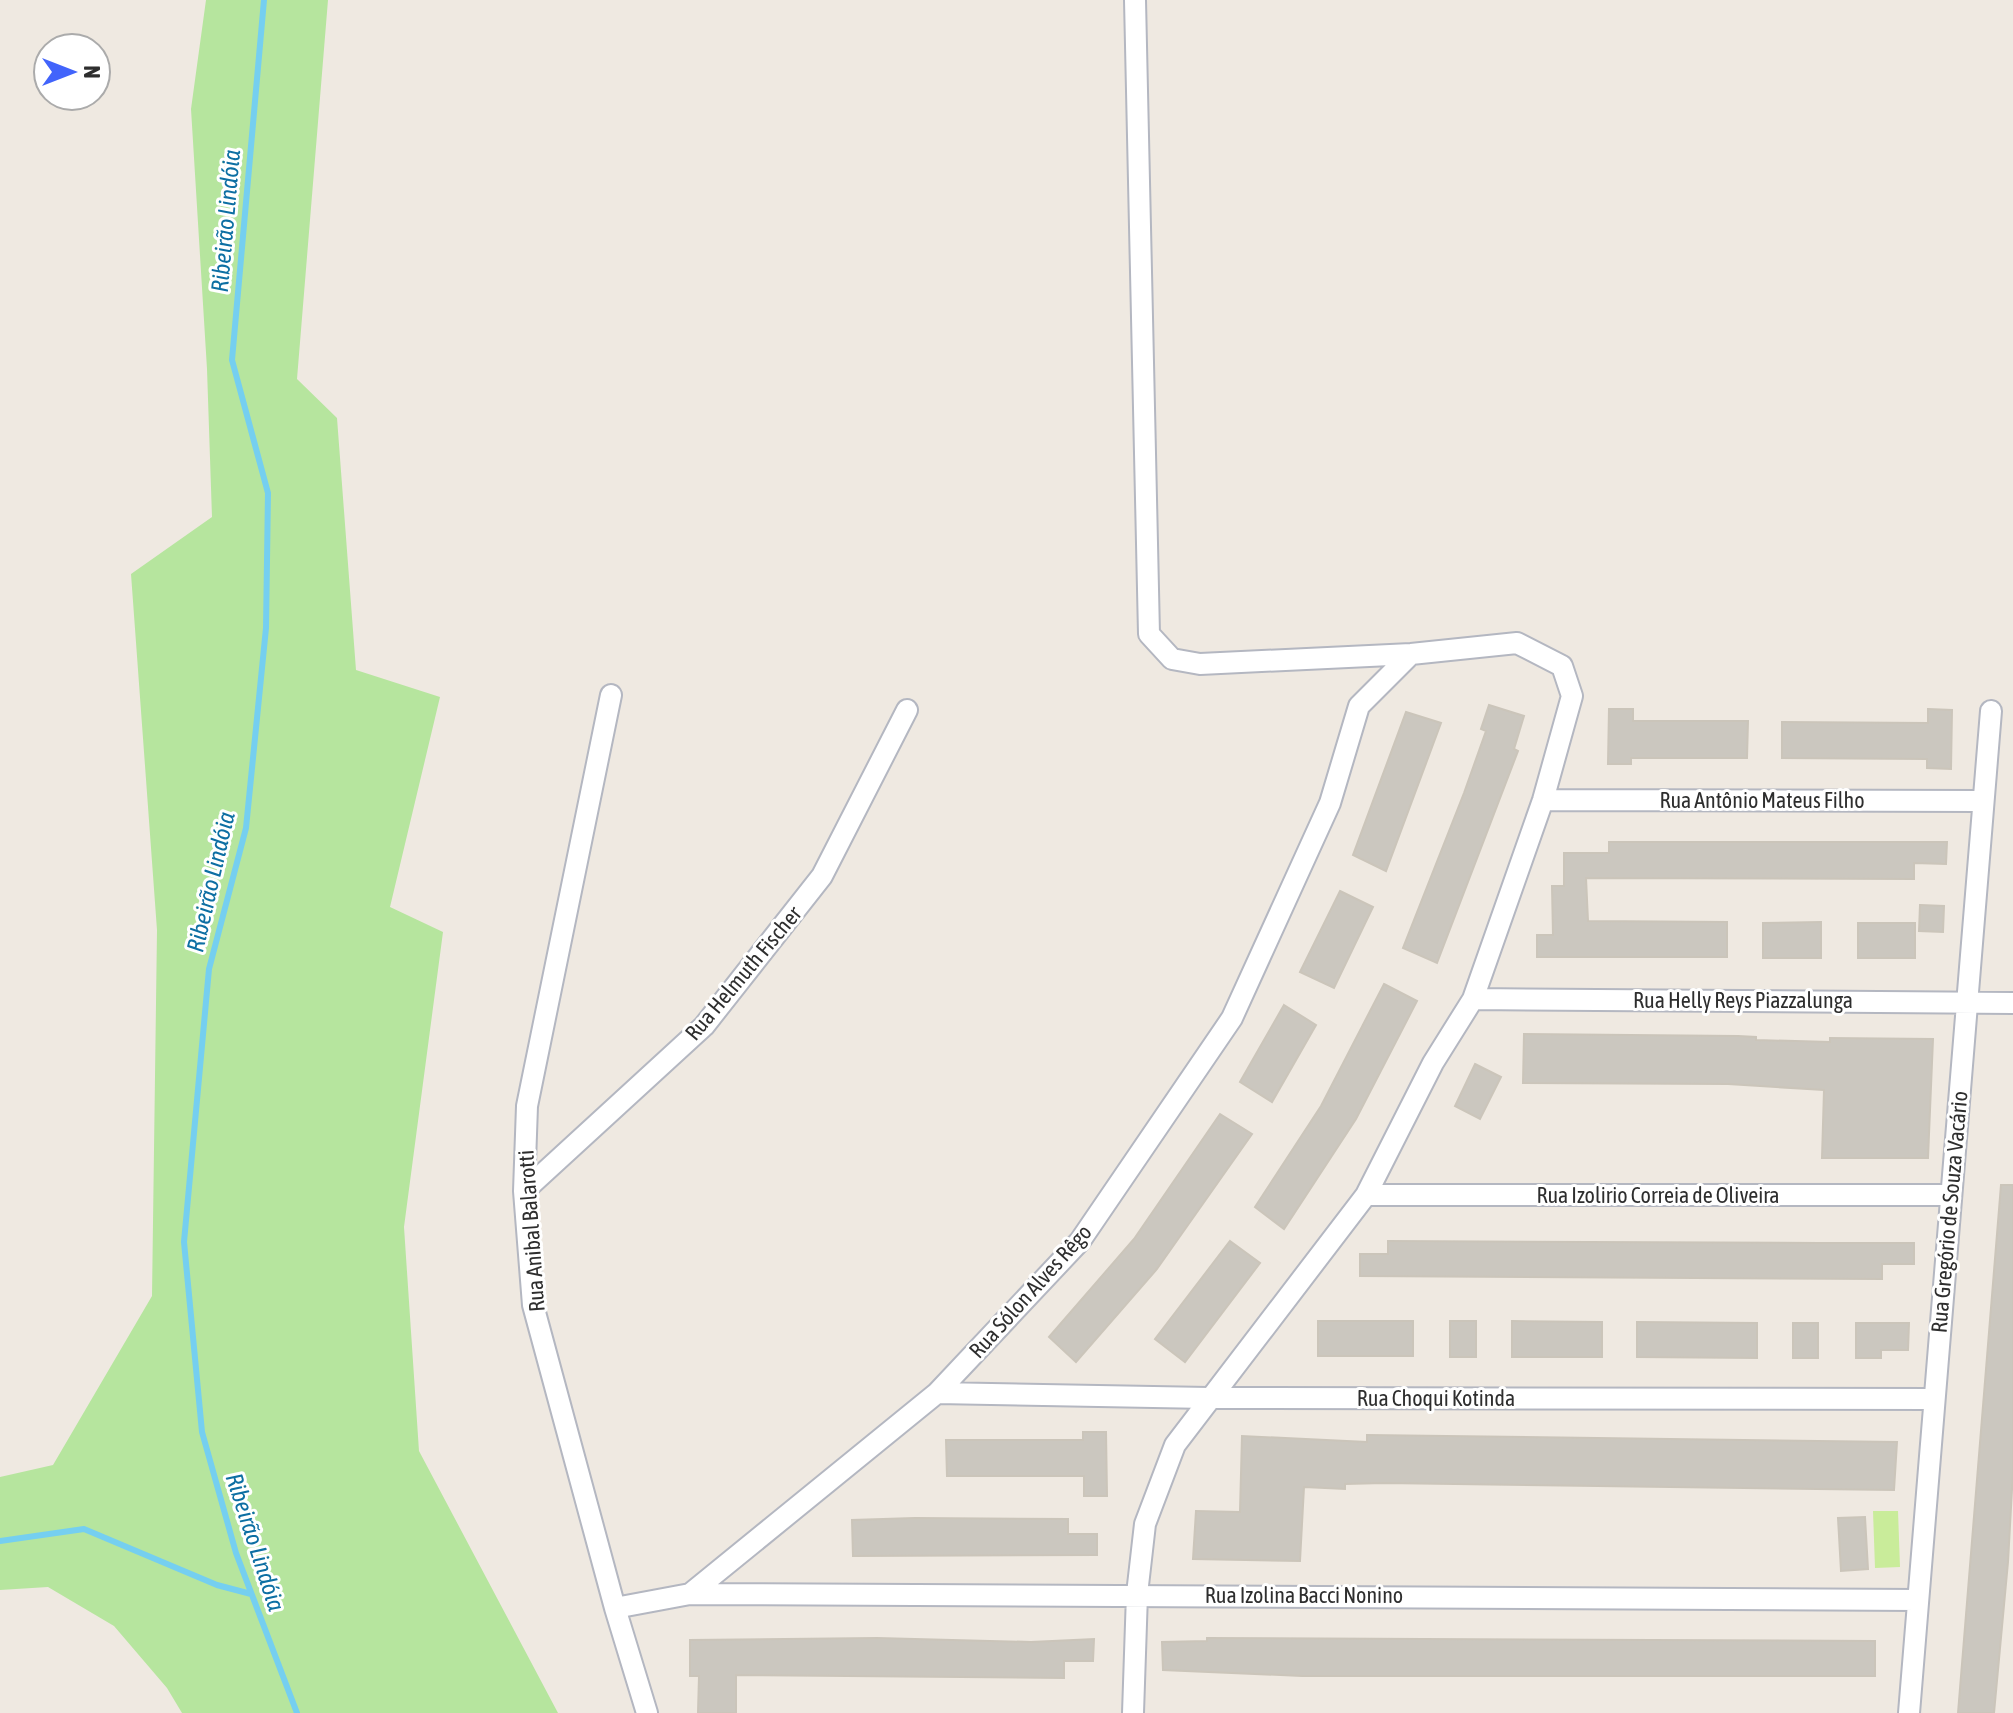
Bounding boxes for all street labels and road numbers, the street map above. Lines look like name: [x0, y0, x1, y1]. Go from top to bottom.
street label: Rua Antônio Mateus Filho: [1659, 787, 1865, 813]
street label: Rua Helmuth Fischer: [679, 900, 807, 1045]
street label: Rua Helly Reys Piazzalunga: [1633, 987, 1853, 1013]
street label: Rua Gregório de Souza Vacário: [1925, 1090, 1973, 1334]
street label: Rua Anibal Balarotti: [512, 1149, 550, 1313]
street label: Rua Izolirio Correia de Oliveira: [1536, 1182, 1780, 1208]
street label: Rua Sólon Alves Rêgo: [963, 1219, 1097, 1363]
street label: Rua Choqui Kotinda: [1357, 1385, 1515, 1411]
street label: Rua Izolina Bacci Nonino: [1205, 1582, 1403, 1608]

